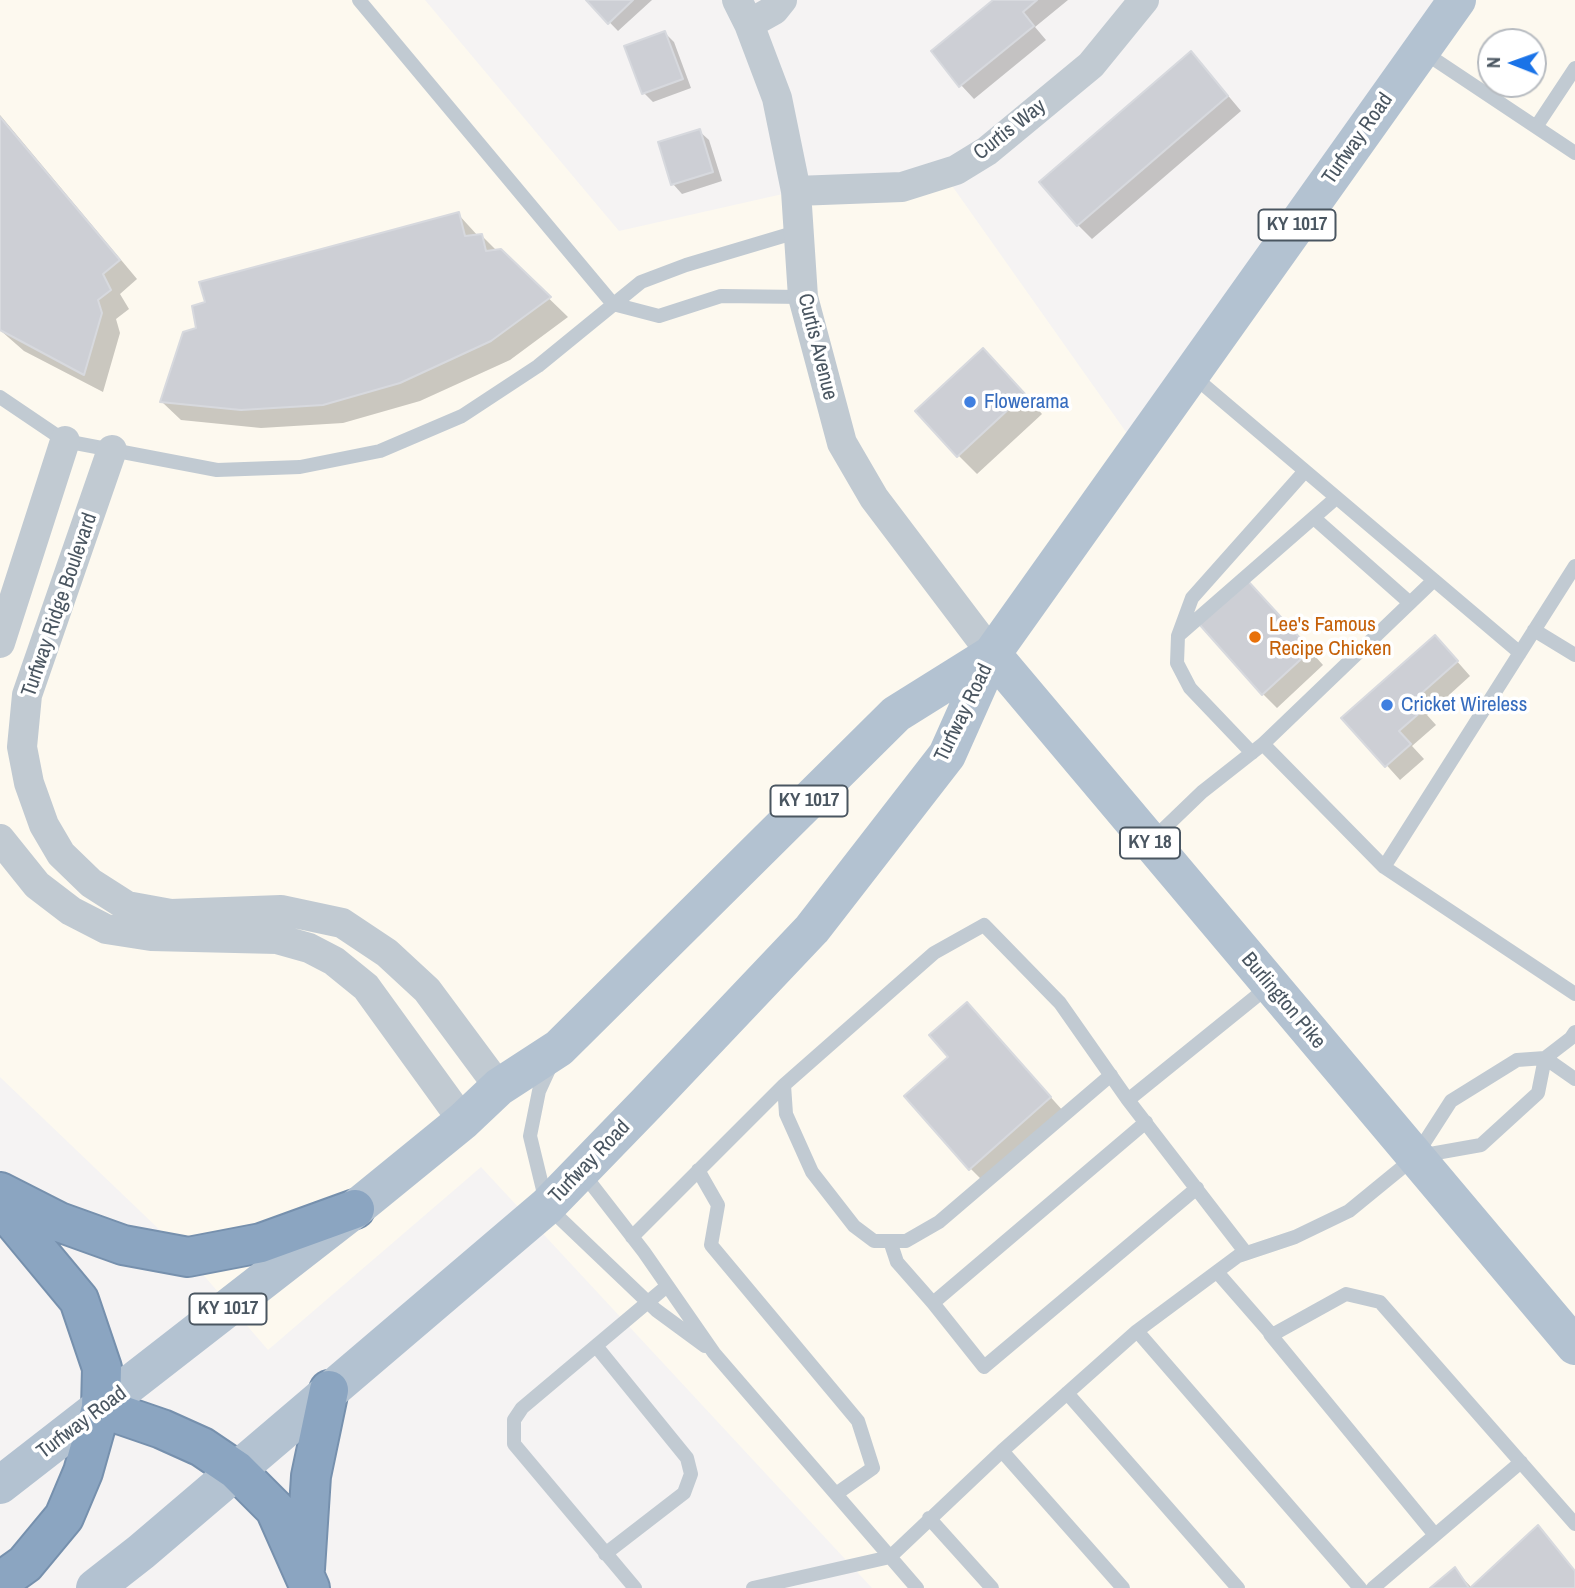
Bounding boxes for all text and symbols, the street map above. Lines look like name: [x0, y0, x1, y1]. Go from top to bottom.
north arrow: [1477, 28, 1547, 98]
text: N: [1480, 57, 1506, 69]
street label: Turfway Road: [1317, 88, 1399, 190]
street label: Curtis Way: [969, 94, 1051, 166]
road number: KY 1017: [1258, 210, 1336, 241]
street label: Curtis Avenue: [792, 291, 842, 403]
place label: Flowerama: [984, 389, 1069, 415]
marker: Flowerama: [962, 394, 978, 410]
street label: Turfway Ridge Boulevard: [17, 510, 103, 700]
place label: Lee's Famous Recipe Chicken: [1269, 612, 1392, 662]
marker: Lee's Famous Recipe Chicken: [1247, 629, 1263, 645]
street label: Turfway Road: [930, 660, 998, 766]
place label: Cricket Wireless: [1401, 692, 1527, 718]
marker: Cricket Wireless: [1379, 697, 1395, 713]
road number: KY 1017: [770, 786, 848, 816]
road number: KY 18: [1120, 828, 1180, 858]
street label: Burlington Pike: [1236, 948, 1330, 1054]
street label: Turfway Road: [544, 1115, 636, 1209]
road number: KY 1017: [190, 1294, 266, 1324]
street label: Turfway Road: [32, 1381, 132, 1465]

